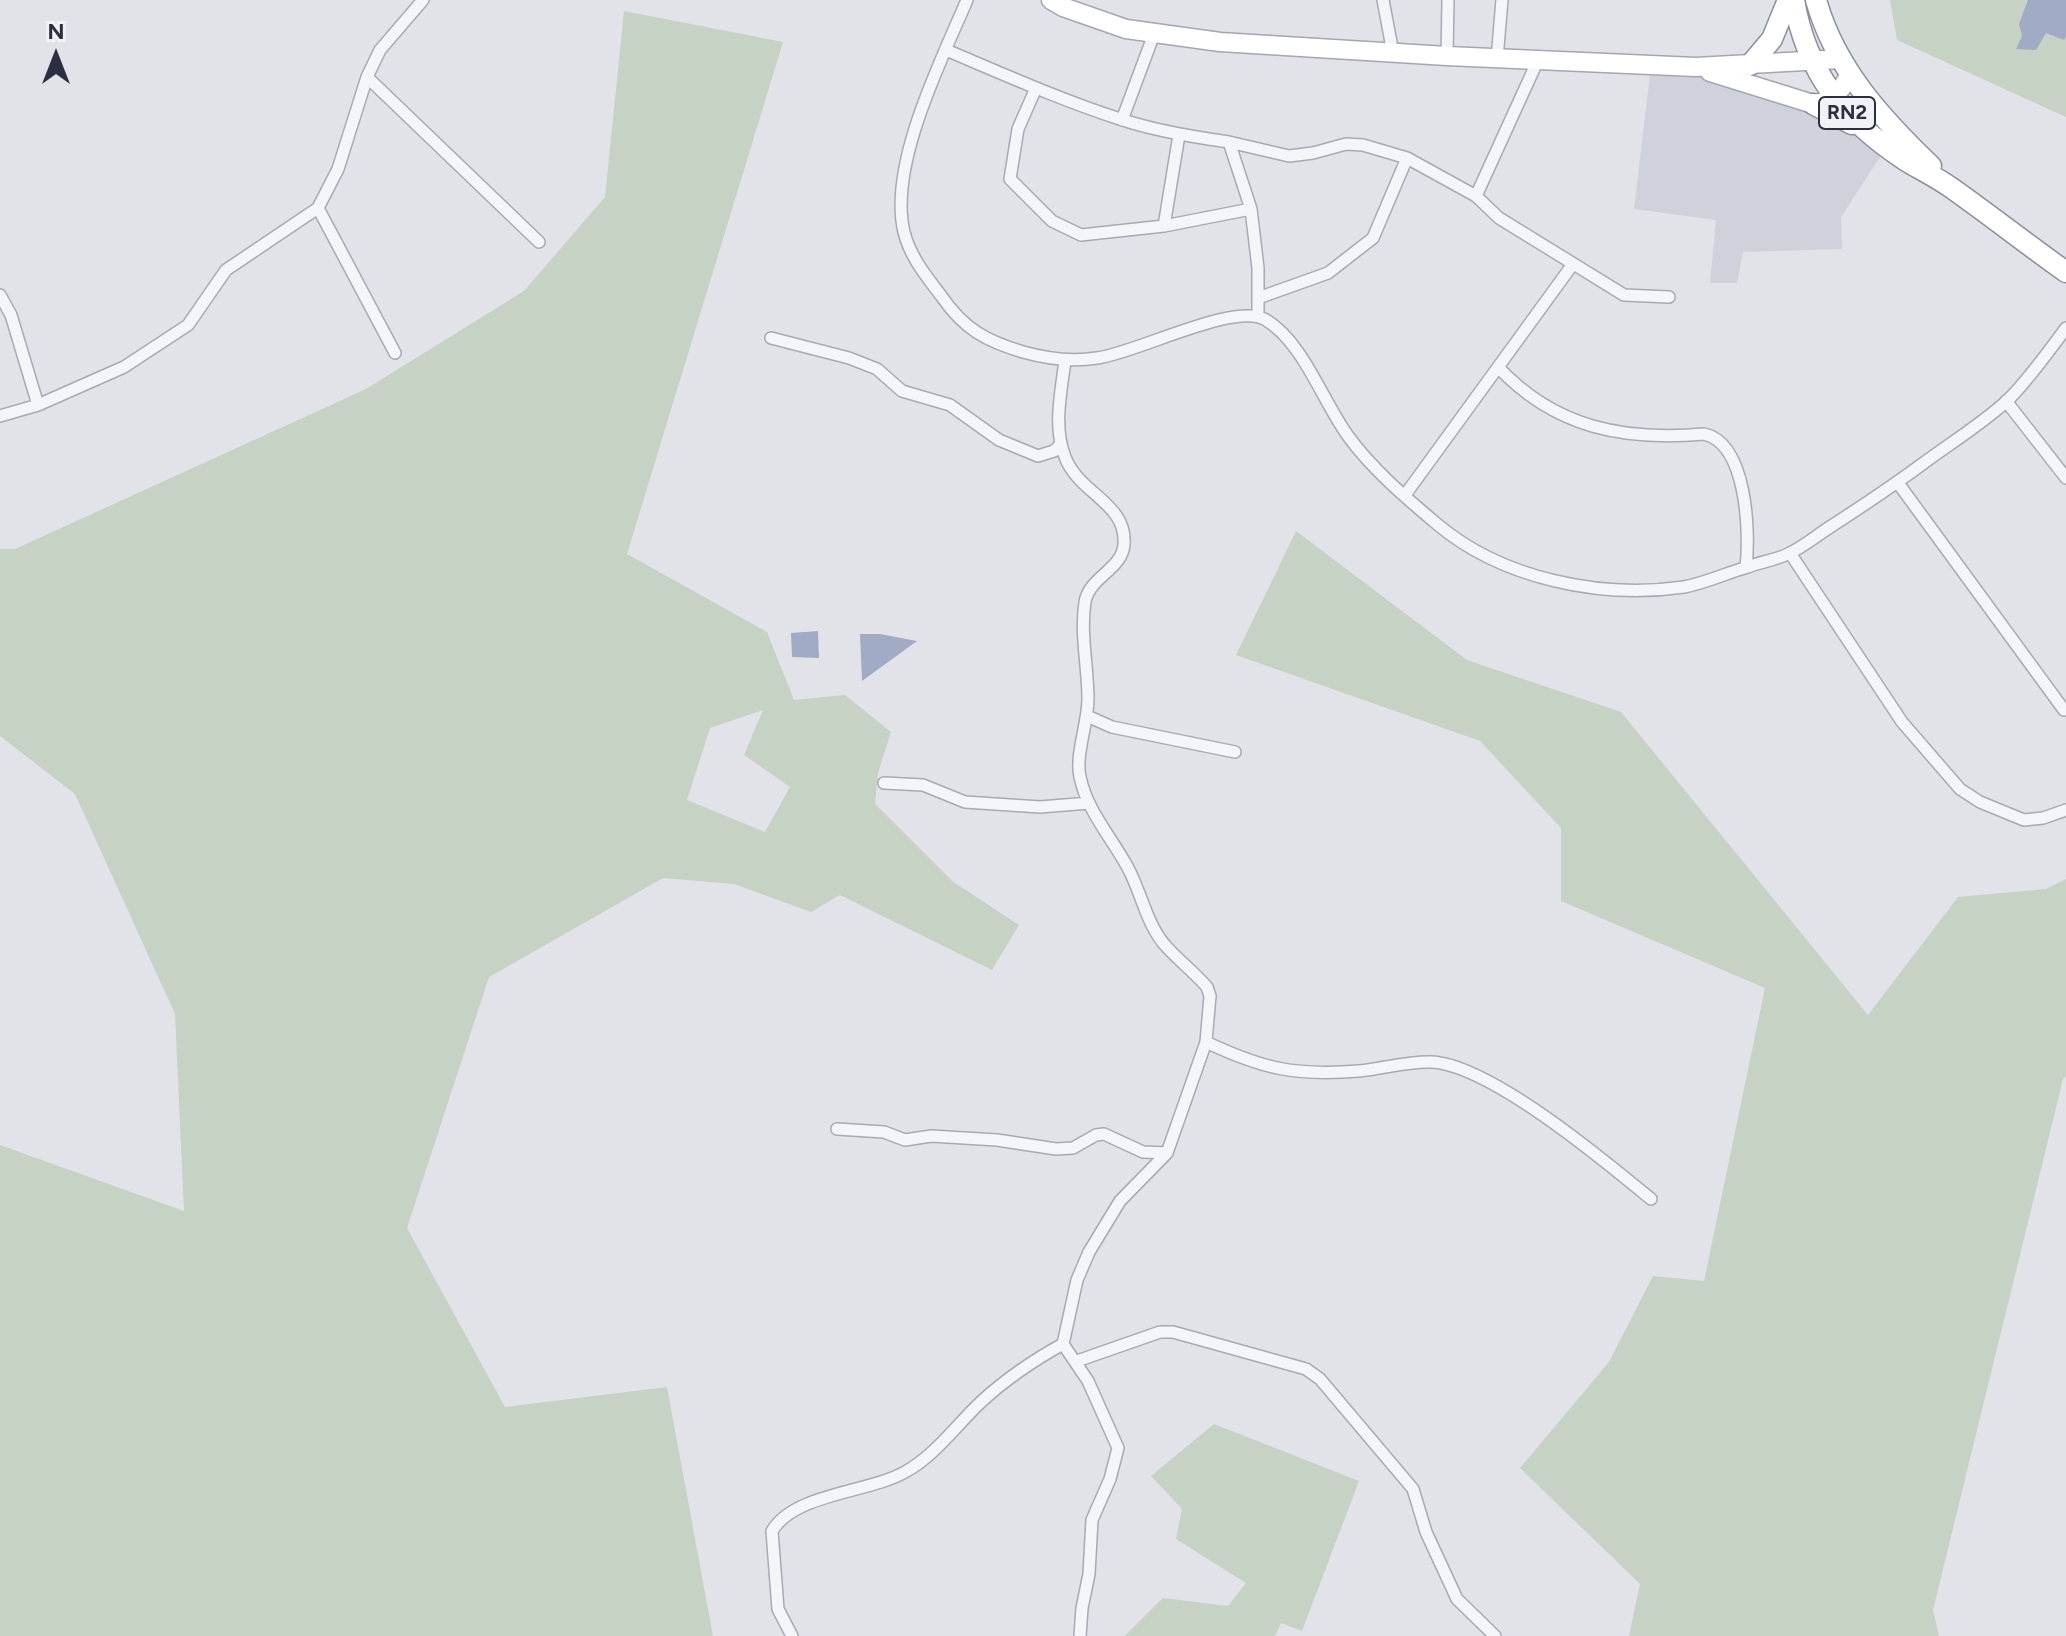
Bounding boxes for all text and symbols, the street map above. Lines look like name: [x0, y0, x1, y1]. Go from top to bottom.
north arrow: [16, 16, 96, 96]
text: N: [47, 18, 65, 45]
road number: RN2: [1819, 97, 1875, 129]

